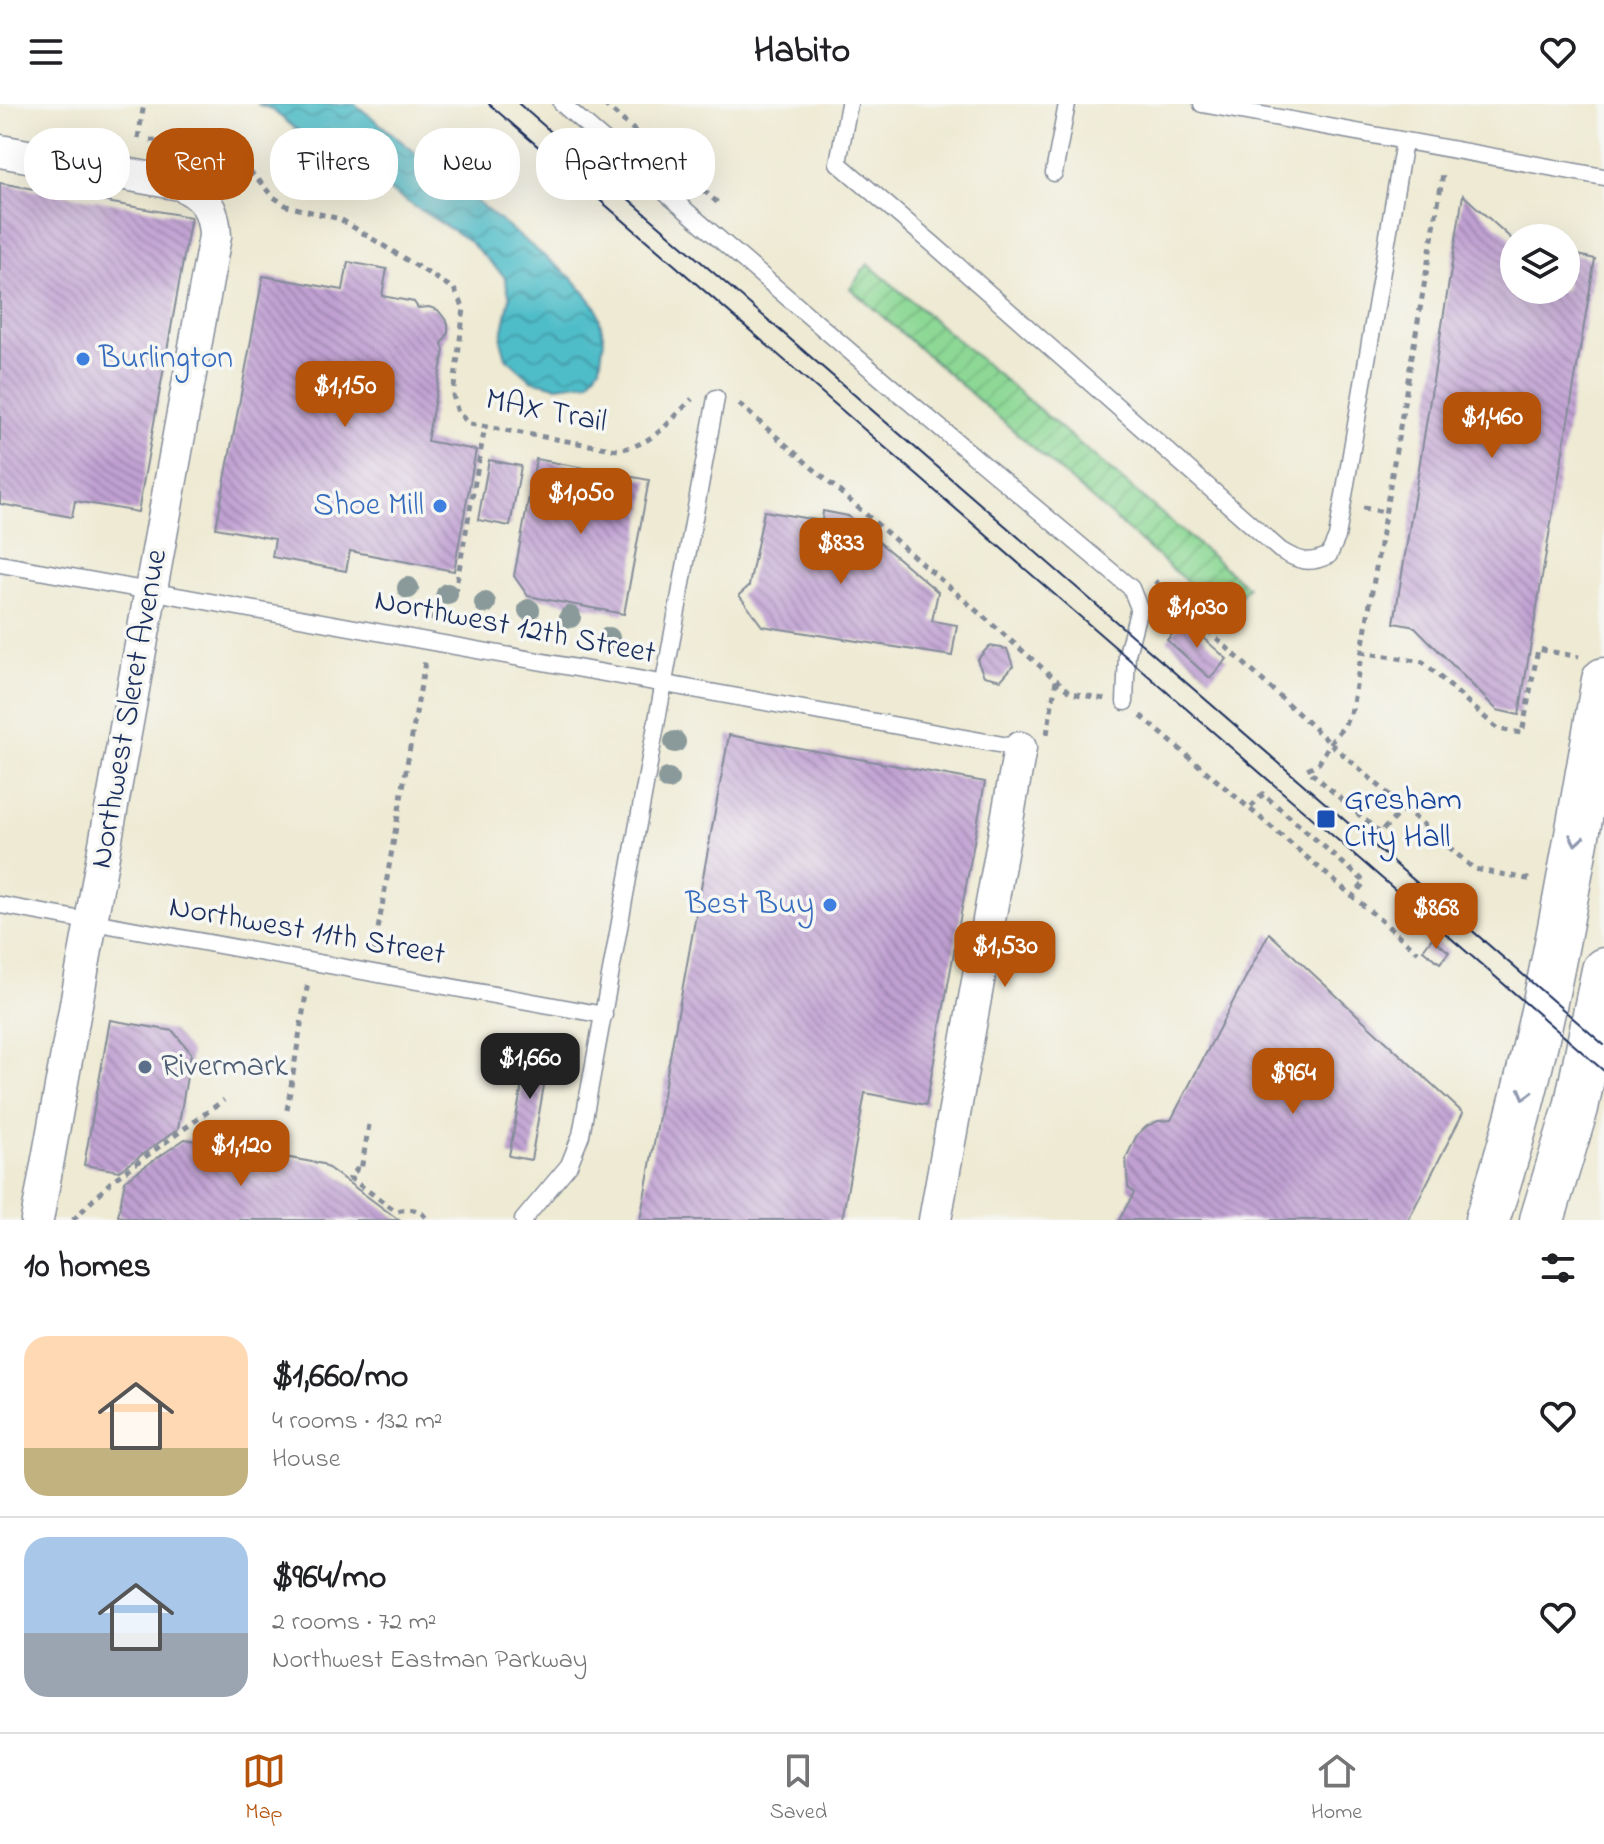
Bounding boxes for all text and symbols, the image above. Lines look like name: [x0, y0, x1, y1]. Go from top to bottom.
text: Habito: [754, 26, 850, 79]
icon: menu: [24, 30, 68, 74]
icon: heart: [1536, 30, 1580, 74]
chip: Buy: [24, 128, 130, 200]
chip: Rent: [146, 128, 254, 200]
chip: Filters: [270, 128, 398, 200]
chip: New: [414, 128, 520, 200]
chip: Apartment: [536, 128, 715, 200]
map controls: [1500, 224, 1580, 304]
button: layers: [1500, 224, 1580, 304]
place label: Burlington: [98, 336, 233, 383]
marker: Burlington: [74, 350, 92, 368]
pin: $1,150: [280, 361, 410, 429]
text: $1,150: [314, 368, 376, 406]
street label: MAX Trail: [482, 377, 610, 447]
pin: $1,460: [1427, 392, 1557, 460]
text: $1,460: [1461, 399, 1523, 437]
pin: $1,050: [516, 468, 646, 536]
text: $1,050: [548, 475, 614, 513]
place label: Shoe Mill: [313, 483, 424, 530]
marker: Shoe Mill: [431, 497, 449, 515]
pin: $833: [794, 518, 888, 586]
text: $833: [818, 525, 864, 563]
street label: Northwest Sleret Avenue: [79, 545, 181, 872]
street label: Northwest 12th Street: [371, 578, 660, 678]
pin: $1,030: [1132, 582, 1262, 650]
text: $1,030: [1166, 589, 1228, 627]
place label: Gresham City Hall: [1344, 778, 1462, 862]
marker: Gresham City Hall: [1315, 808, 1337, 830]
one-way arrow: [1568, 833, 1585, 846]
place label: Best Buy: [685, 882, 814, 929]
pin: $868: [1389, 883, 1483, 951]
street label: Northwest 11th Street: [165, 885, 449, 979]
text: $868: [1413, 890, 1459, 928]
marker: Best Buy: [821, 896, 839, 914]
pin: $1,530: [940, 921, 1070, 989]
text: $1,530: [972, 928, 1038, 966]
pin: $1,660: [465, 1033, 595, 1101]
text: $1,660: [499, 1040, 561, 1078]
place label: Rivermark: [161, 1044, 289, 1091]
pin: $964: [1246, 1048, 1340, 1116]
text: $964: [1270, 1055, 1316, 1093]
marker: Rivermark: [136, 1058, 154, 1076]
one-way arrow: [1517, 1087, 1534, 1101]
pin: $1,120: [176, 1120, 306, 1188]
text: $1,120: [211, 1127, 271, 1165]
text: 10 homes: [24, 1243, 151, 1293]
icon: filters: [1536, 1246, 1580, 1290]
text: $1,660/mo: [272, 1353, 408, 1403]
icon: home: [88, 1368, 184, 1464]
icon: heart: [1536, 1394, 1580, 1438]
text: 4 rooms · 132 m²: [272, 1403, 443, 1441]
text: House: [272, 1441, 340, 1479]
text: $964/mo: [272, 1554, 386, 1604]
icon: home: [88, 1569, 184, 1665]
icon: heart: [1536, 1595, 1580, 1639]
text: 2 rooms · 72 m²: [272, 1604, 437, 1642]
text: Northwest Eastman Parkway: [272, 1642, 587, 1680]
tab: Map: [242, 1749, 286, 1829]
tab: Saved: [770, 1749, 827, 1829]
tab: Home: [1311, 1749, 1362, 1829]

